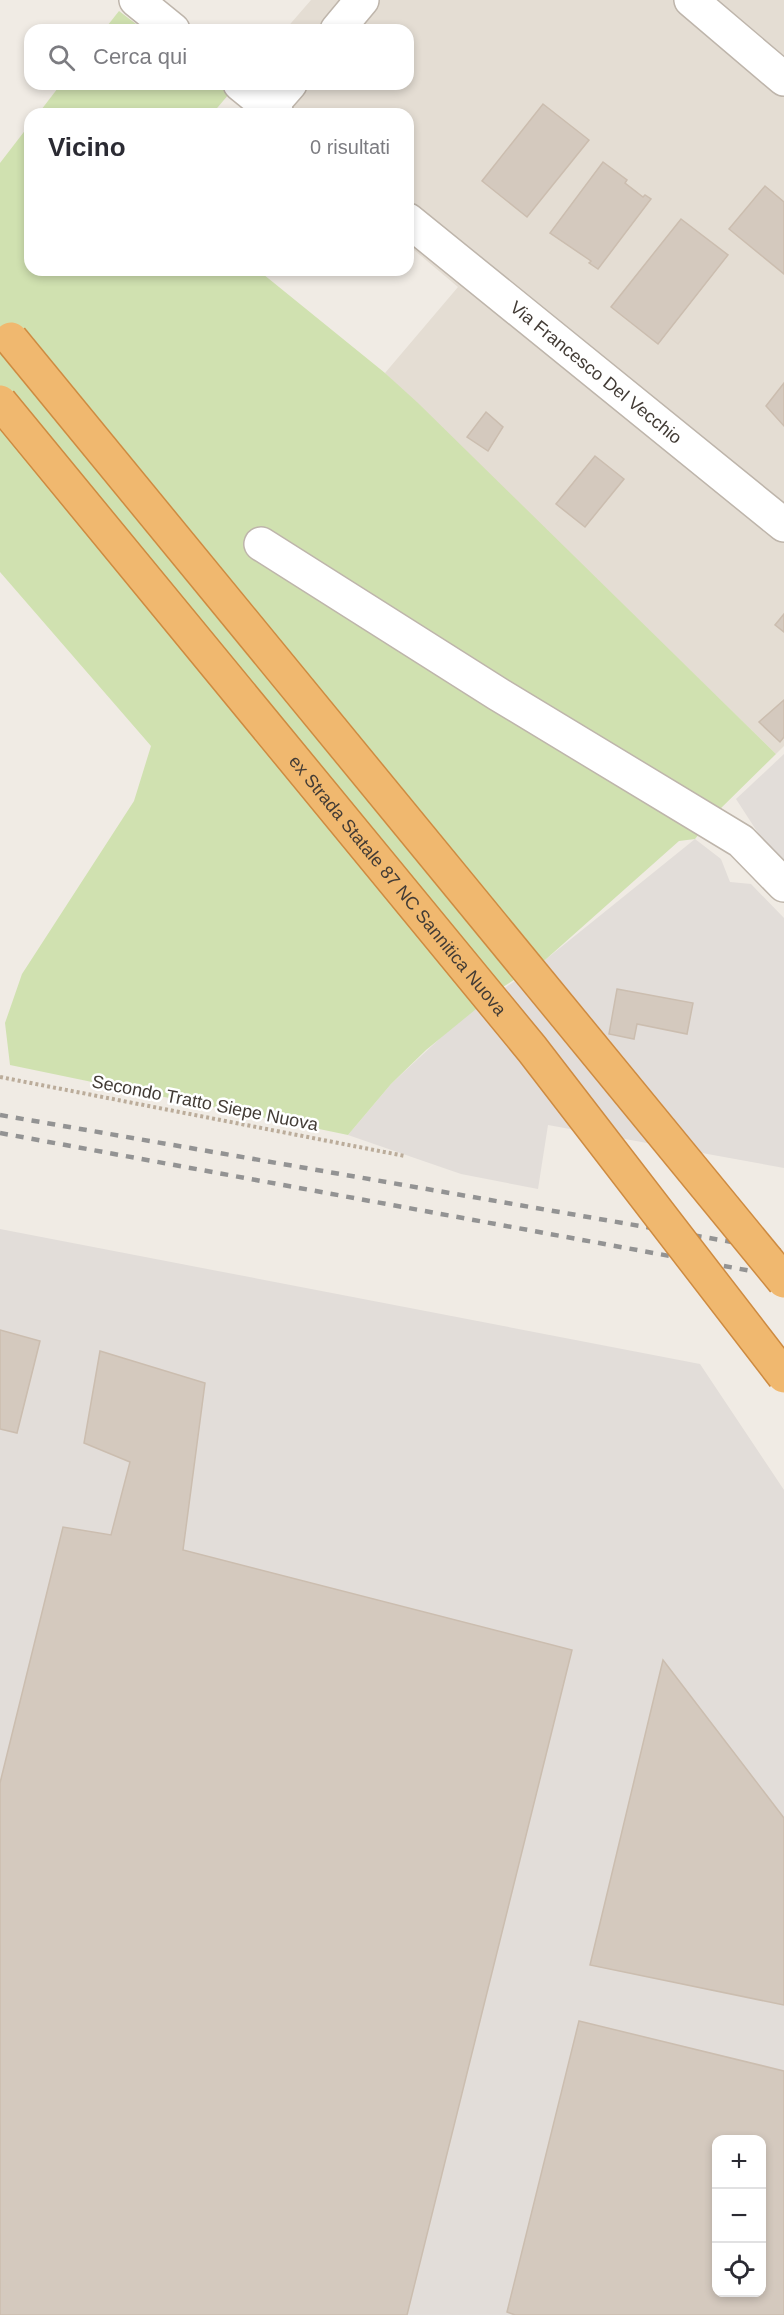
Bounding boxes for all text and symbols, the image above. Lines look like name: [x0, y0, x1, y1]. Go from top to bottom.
search box: [24, 24, 414, 90]
icon: search: [45, 41, 78, 74]
text: Cerca qui: [93, 44, 187, 69]
text: Vicino: [48, 132, 126, 162]
text: 0 risultati: [310, 136, 390, 158]
street label: Via Francesco Del Vecchio: [506, 297, 686, 448]
street label: ex Strada Statale 87 NC Sannitica Nuova: [285, 752, 511, 1020]
street label: Secondo Tratto Siepe Nuova: [90, 1071, 321, 1135]
map controls: [712, 2135, 766, 2297]
button: +: [712, 2135, 766, 2189]
button: −: [712, 2189, 766, 2243]
button: locate: [712, 2243, 766, 2297]

